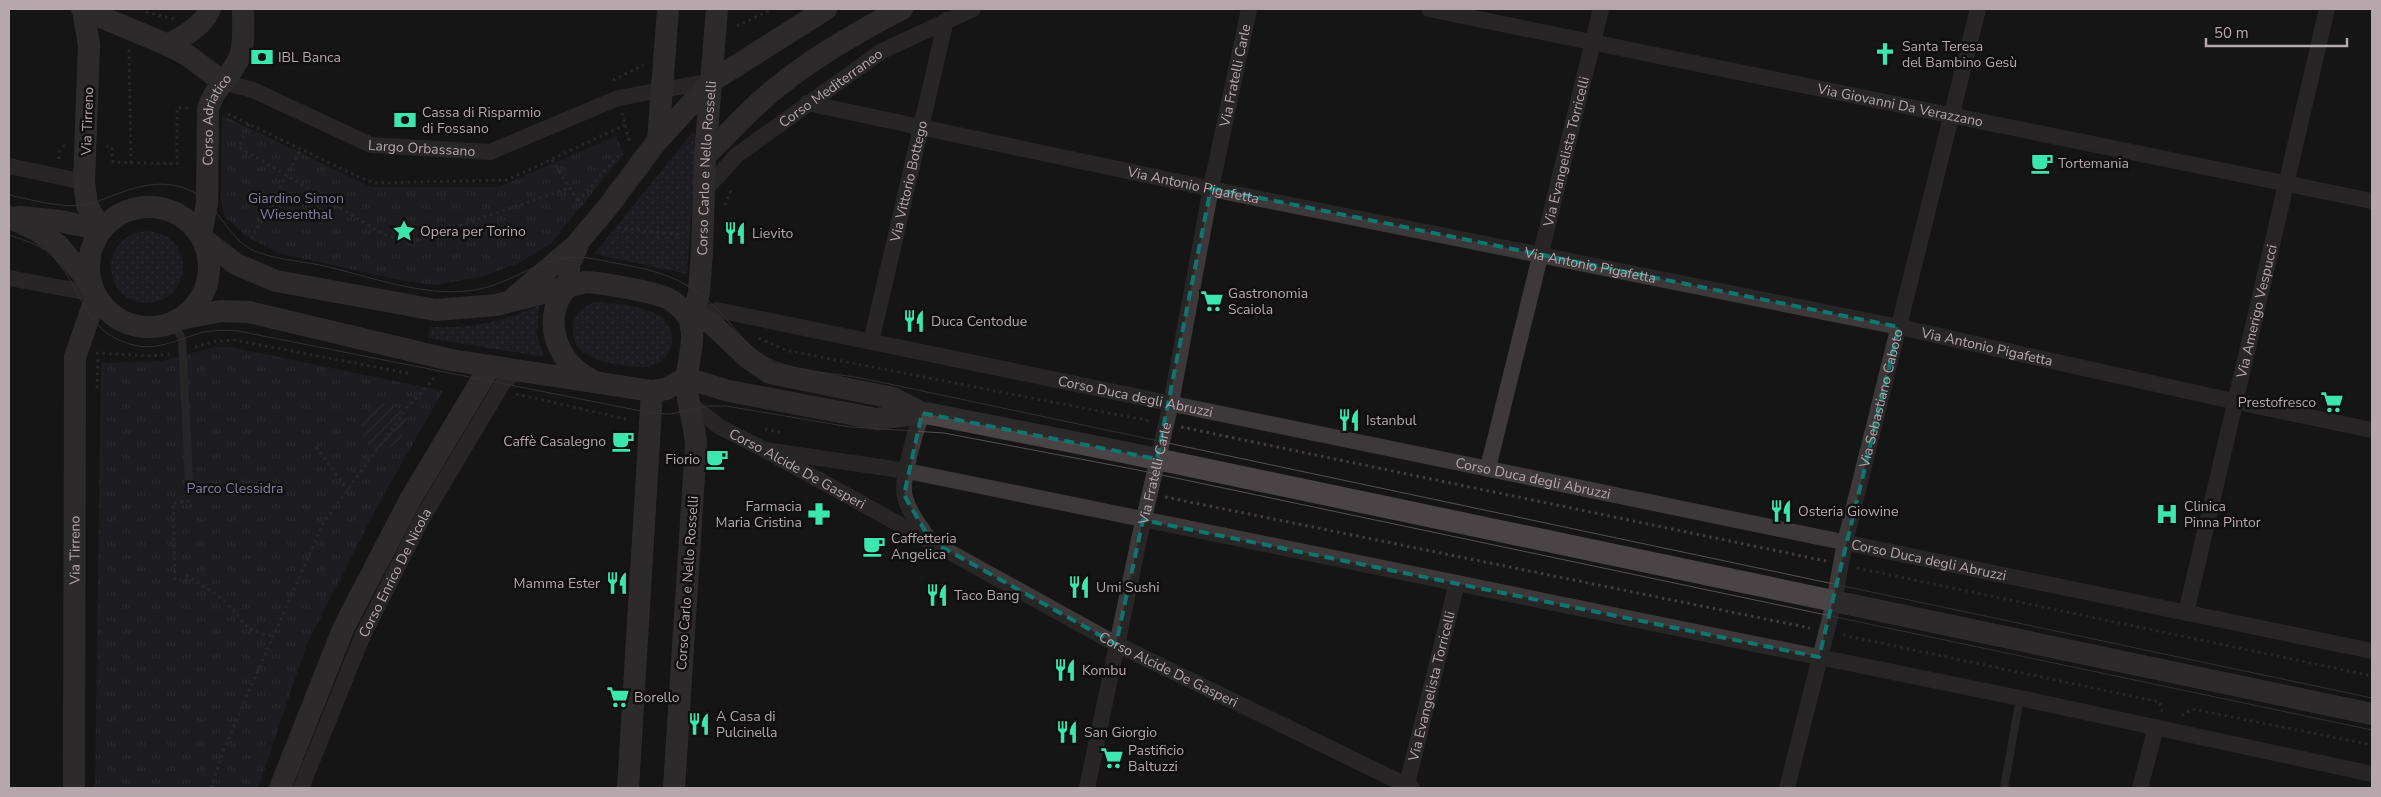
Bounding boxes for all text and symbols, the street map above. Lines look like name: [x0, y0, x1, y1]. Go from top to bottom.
scale bar: [2206, 15, 2347, 47]
street label: Via Fratelli Carle: [1215, 22, 1256, 129]
text: 50 m: [2214, 23, 2249, 43]
place label: Santa Teresa del Bambino Gesù: [1902, 37, 2017, 72]
church icon: Santa Teresa del Bambino Gesù: [1872, 41, 1898, 67]
bank icon: IBL Banca: [249, 44, 275, 70]
street label: Corso Mediterraneo: [775, 44, 887, 132]
place label: IBL Banca: [278, 48, 341, 67]
street label: Corso Adriatico: [198, 70, 236, 166]
street label: Via Evangelista Torricelli: [1539, 75, 1594, 230]
street label: Via Giovanni Da Verazzano: [1815, 79, 1985, 132]
street label: Corso Carlo e Nello Rosselli: [693, 80, 721, 256]
street label: Via Tirreno: [77, 86, 98, 157]
place label: Cassa di Risparmio di Fossano: [422, 103, 541, 138]
bank icon: Cassa di Risparmio di Fossano: [392, 107, 418, 133]
street label: Via Vittorio Bottego: [885, 119, 932, 245]
street label: Largo Orbassano: [367, 136, 476, 161]
cafe icon: Tortemania: [2029, 150, 2055, 176]
place label: Tortemania: [2058, 154, 2129, 173]
street label: Via Antonio Pigafetta: [1125, 162, 1261, 208]
park label: Giardino Simon Wiesenthal: [248, 189, 344, 224]
place icon: Opera per Torino: [391, 218, 417, 244]
restaurant icon: Lievito: [722, 220, 748, 246]
place label: Opera per Torino: [420, 222, 526, 241]
place label: Lievito: [752, 224, 793, 243]
street label: Via Antonio Pigafetta: [1522, 243, 1658, 288]
street label: Via Amerigo Vespucci: [2232, 243, 2282, 381]
place label: Gastronomia Scaiola: [1228, 284, 1308, 319]
supermarket icon: Gastronomia Scaiola: [1199, 288, 1225, 314]
restaurant icon: Duca Centodue: [901, 308, 927, 334]
place label: Duca Centodue: [931, 312, 1027, 331]
street label: Via Antonio Pigafetta: [1919, 323, 2055, 371]
street label: Via Sebastiano Caboto: [1855, 327, 1908, 471]
street label: Corso Duca degli Abruzzi: [1056, 371, 1215, 422]
supermarket icon: Prestofresco: [2319, 389, 2345, 415]
place label: Prestofresco: [2238, 393, 2316, 412]
restaurant icon: Istanbul: [1336, 407, 1362, 433]
place label: Istanbul: [1366, 411, 1418, 430]
street label: Via Fratelli Carle: [1134, 420, 1176, 527]
street label: Corso Alcide De Gasperi: [726, 424, 869, 514]
cafe icon: Caffè Casalegno: [610, 428, 636, 454]
place label: Caffè Casalegno: [503, 432, 606, 451]
cafe icon: Fiorio: [704, 446, 730, 472]
place label: Fiorio: [665, 450, 700, 469]
street label: Corso Duca degli Abruzzi: [1454, 453, 1612, 504]
park label: Parco Clessidra: [187, 479, 283, 498]
street label: Corso Carlo e Nello Rosselli: [672, 495, 703, 671]
place label: Farmacia Maria Cristina: [715, 497, 802, 532]
place label: Clinica Pinna Pintor: [2184, 497, 2261, 532]
restaurant icon: Osteria Giowine: [1768, 498, 1794, 524]
pharmacy icon: Farmacia Maria Cristina: [806, 501, 832, 527]
hospital icon: Clinica Pinna Pintor: [2154, 501, 2180, 527]
place label: Osteria Giowine: [1798, 502, 1898, 521]
street label: Corso Enrico De Nicola: [354, 505, 436, 641]
street label: Via Tirreno: [65, 515, 85, 585]
place label: Caffetteria Angelica: [891, 529, 957, 564]
cafe icon: Caffetteria Angelica: [861, 533, 887, 559]
street label: Corso Duca degli Abruzzi: [1849, 535, 2008, 585]
restaurant icon: Mamma Ester: [604, 570, 630, 596]
place label: Mamma Ester: [514, 574, 600, 593]
restaurant icon: Umi Sushi: [1066, 574, 1092, 600]
place label: Umi Sushi: [1096, 578, 1159, 597]
restaurant icon: Taco Bang: [924, 582, 950, 608]
place label: Taco Bang: [954, 586, 1020, 605]
street label: Via Evangelista Torricelli: [1404, 609, 1460, 764]
street label: Corso Alcide De Gasperi: [1095, 627, 1241, 712]
restaurant icon: Kombu: [1052, 657, 1078, 683]
place label: Kombu: [1082, 661, 1126, 680]
supermarket icon: Borello: [605, 684, 631, 710]
place label: Borello: [634, 688, 680, 707]
place label: A Casa di Pulcinella: [716, 707, 778, 742]
restaurant icon: A Casa di Pulcinella: [686, 711, 712, 737]
restaurant icon: San Giorgio: [1054, 719, 1080, 745]
place label: San Giorgio: [1084, 723, 1157, 742]
place label: Pastificio Baltuzzi: [1128, 741, 1184, 776]
supermarket icon: Pastificio Baltuzzi: [1099, 745, 1125, 771]

